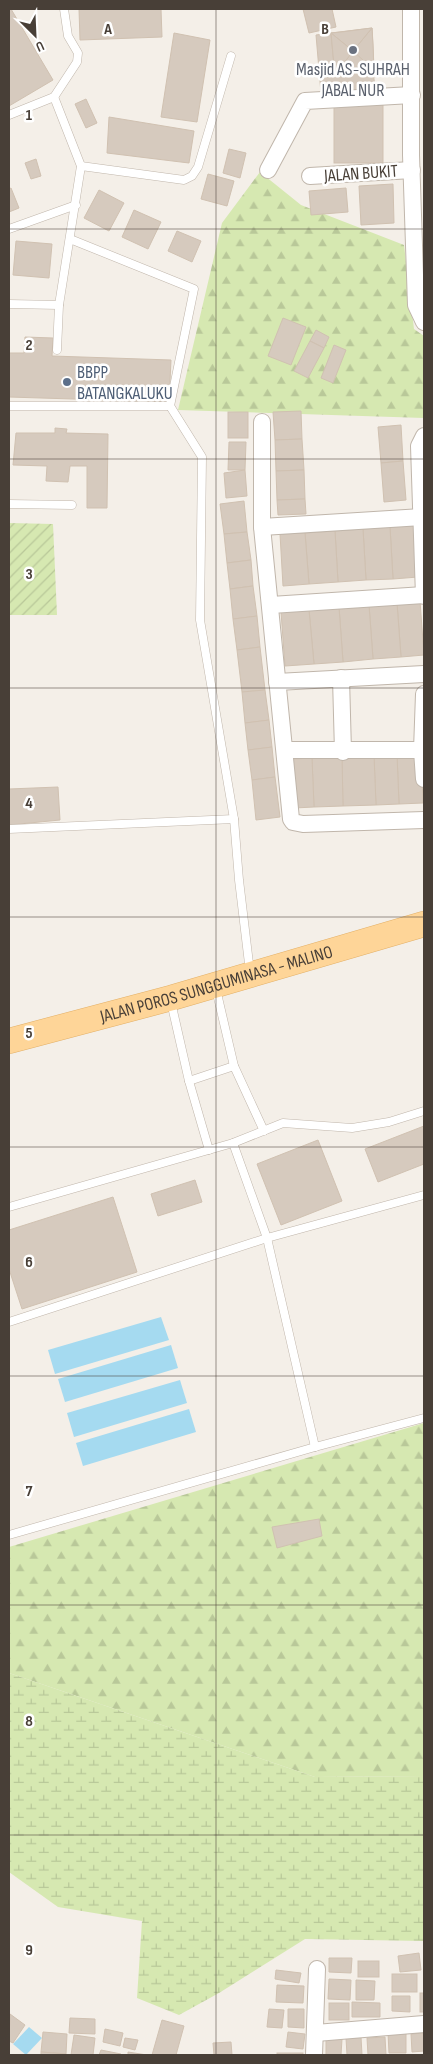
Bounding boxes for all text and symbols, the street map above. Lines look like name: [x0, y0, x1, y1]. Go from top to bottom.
north arrow: [10, 10, 60, 60]
text: A: [103, 20, 112, 39]
text: B: [321, 20, 329, 39]
text: U: [33, 37, 47, 56]
marker: Masjid AS-SUHRAH JABAL NUR: [347, 44, 359, 56]
place label: Masjid AS-SUHRAH JABAL NUR: [296, 59, 410, 101]
text: 1: [26, 106, 33, 125]
street label: JALAN BUKIT: [322, 160, 399, 187]
text: 2: [25, 336, 33, 355]
place label: BBPP BATANGKALUKU: [77, 362, 173, 404]
marker: BBPP BATANGKALUKU: [61, 376, 73, 388]
text: 3: [25, 565, 33, 584]
text: 4: [25, 794, 33, 813]
street label: JALAN POROS SUNGGUMINASA - MALINO: [97, 941, 335, 1028]
text: 5: [25, 1024, 33, 1043]
text: 6: [25, 1253, 33, 1272]
text: 7: [26, 1482, 33, 1501]
text: 8: [25, 1712, 33, 1731]
text: 9: [25, 1941, 33, 1960]

